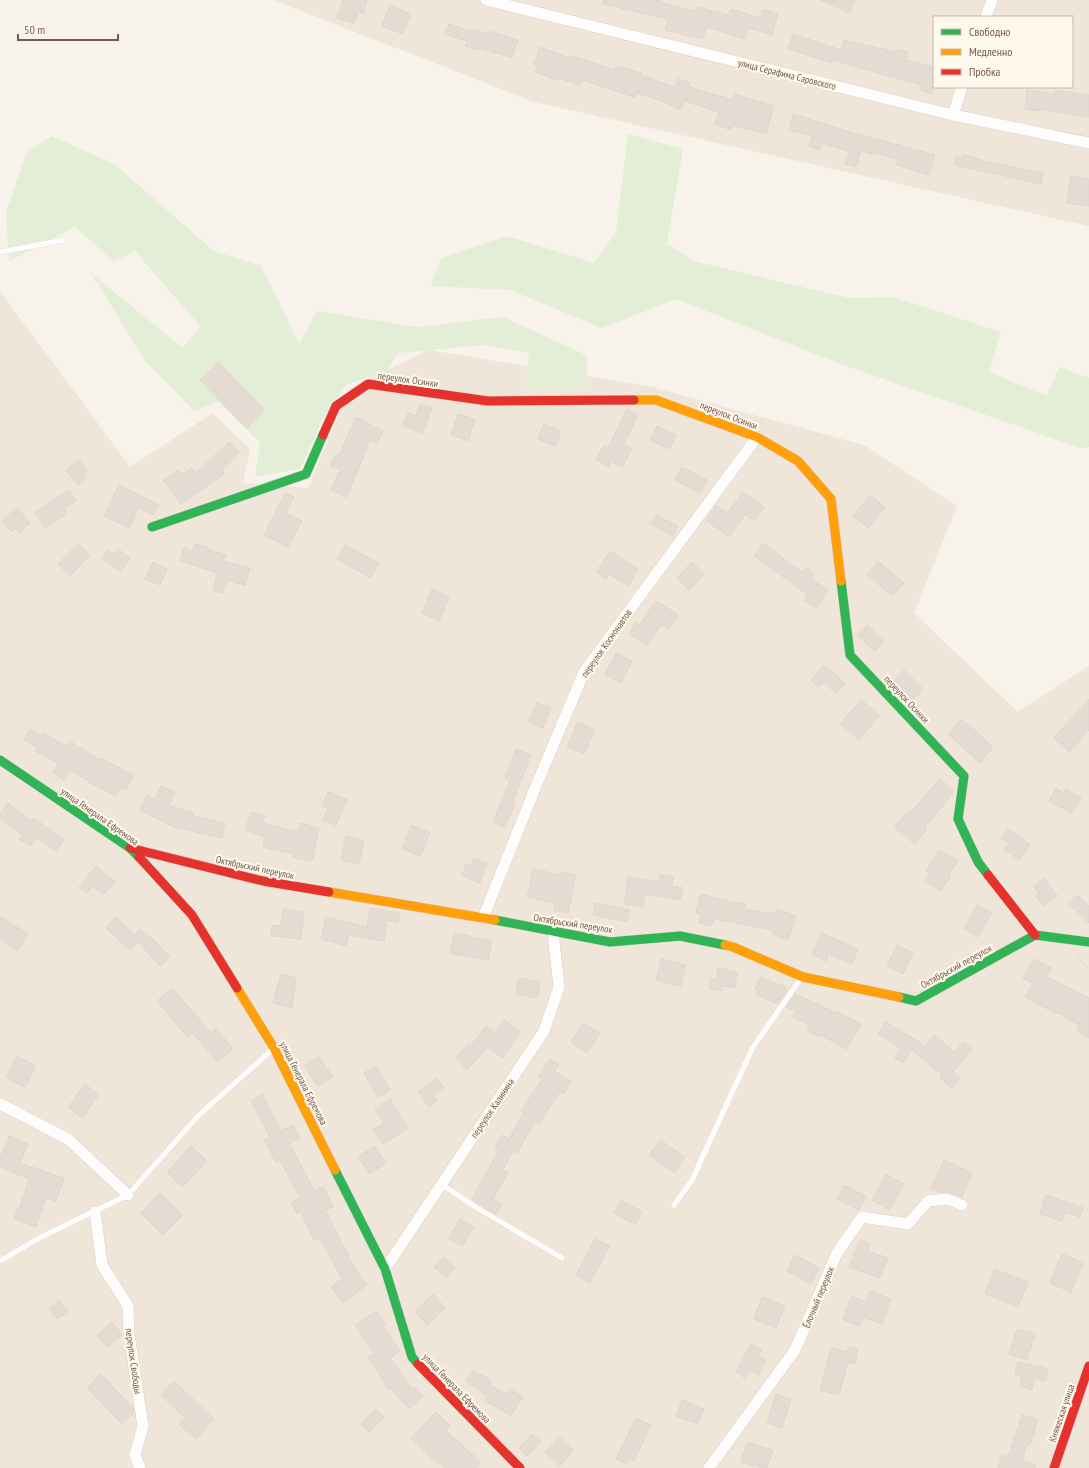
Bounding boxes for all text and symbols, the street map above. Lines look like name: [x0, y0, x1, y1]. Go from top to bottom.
scale bar: [18, 16, 118, 42]
legend: [933, 16, 1073, 88]
text: 50 m: [24, 22, 45, 37]
text: Свободно: [969, 24, 1011, 39]
text: Медленно: [969, 44, 1012, 59]
street label: улица Серафима Саровского: [736, 56, 837, 93]
text: Пробка: [969, 64, 1001, 79]
street label: переулок Осинки: [377, 369, 439, 390]
street label: переулок Осинки: [698, 398, 760, 432]
street label: переулок Космонавтов: [578, 607, 635, 680]
street label: переулок Осинки: [881, 673, 932, 726]
street label: улица Генерала Ефремова: [58, 785, 141, 848]
street label: Октябрьский переулок: [215, 853, 295, 882]
street label: Октябрьский переулок: [533, 911, 613, 936]
street label: Октябрьский переулок: [918, 941, 994, 991]
street label: улица Генерала Ефремова: [277, 1039, 330, 1127]
street label: переулок Калинина: [468, 1076, 517, 1141]
street label: Ёлочный переулок: [800, 1264, 837, 1330]
street label: переулок Свободы: [122, 1327, 145, 1395]
street label: улица Генерала Ефремова: [420, 1351, 493, 1426]
street label: Княжеская улица: [1045, 1383, 1077, 1444]

